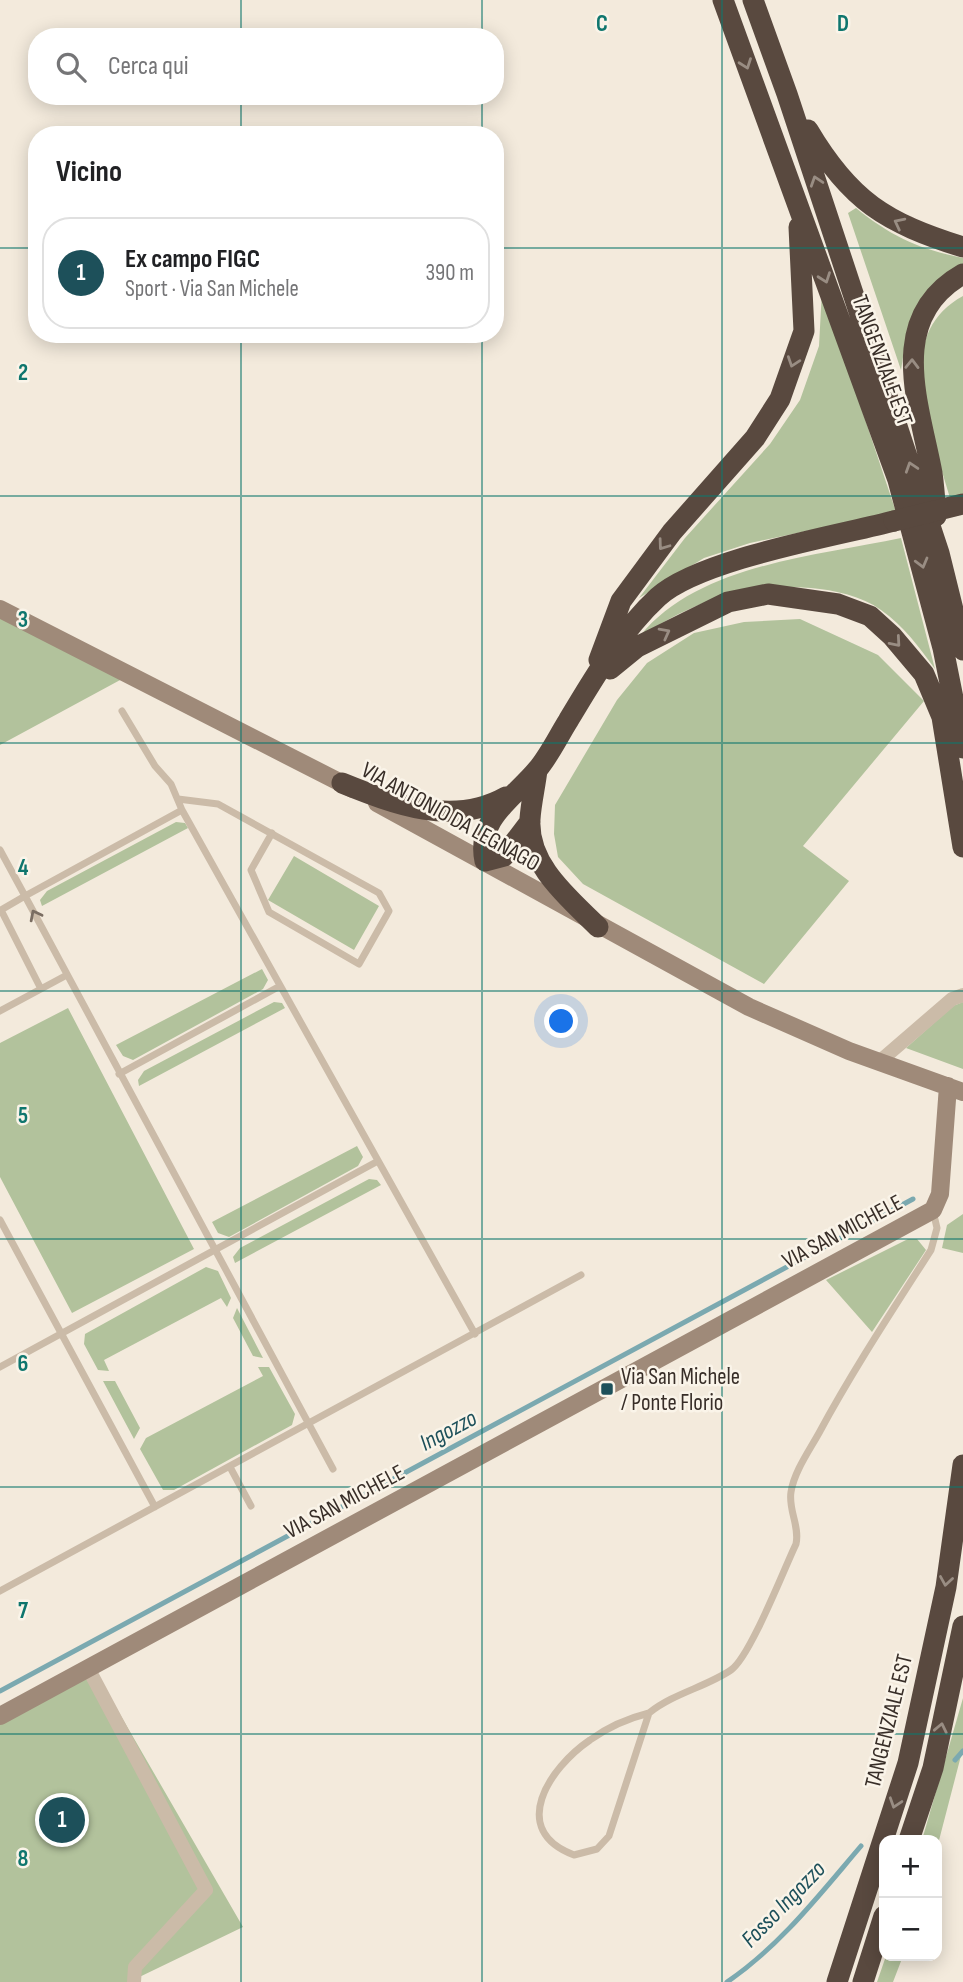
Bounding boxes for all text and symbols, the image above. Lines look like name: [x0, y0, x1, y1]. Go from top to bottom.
text: C: [596, 10, 608, 38]
text: D: [837, 10, 849, 38]
search box: [28, 28, 504, 105]
icon: search: [52, 48, 90, 86]
text: Cerca qui: [108, 51, 189, 82]
one-way arrow: [738, 58, 752, 70]
text: Vicino: [56, 154, 122, 190]
one-way arrow: [810, 176, 824, 188]
one-way arrow: [894, 218, 906, 232]
text: Ex campo FIGC: [125, 244, 260, 275]
text: 1: [76, 259, 86, 287]
text: 390 m: [425, 259, 474, 287]
one-way arrow: [817, 271, 831, 283]
text: Sport · Via San Michele: [125, 275, 299, 303]
street label: TANGENZIALE EST: [845, 291, 919, 429]
one-way arrow: [787, 355, 801, 367]
one-way arrow: [904, 358, 920, 369]
text: 2: [18, 359, 28, 387]
one-way arrow: [905, 462, 919, 474]
one-way arrow: [658, 537, 671, 550]
one-way arrow: [913, 556, 928, 568]
text: 3: [18, 606, 28, 634]
one-way arrow: [658, 628, 671, 641]
one-way arrow: [888, 633, 900, 646]
street label: VIA ANTONIO DA LEGNAGO: [356, 756, 545, 878]
text: 4: [18, 854, 29, 882]
one-way arrow: [29, 910, 43, 922]
your location: [544, 1004, 578, 1038]
text: 5: [18, 1102, 28, 1130]
street label: VIA SAN MICHELE: [778, 1188, 907, 1275]
text: 6: [18, 1350, 28, 1378]
place label: Via San Michele / Ponte Florio: [621, 1363, 740, 1417]
marker: Via San Michele / Ponte Florio: [599, 1381, 615, 1397]
water label: Ingozzo: [415, 1403, 482, 1457]
street label: VIA SAN MICHELE: [280, 1458, 409, 1545]
one-way arrow: [939, 1575, 954, 1587]
text: 7: [18, 1597, 28, 1625]
street label: TANGENZIALE EST: [859, 1651, 919, 1791]
one-way arrow: [933, 1722, 948, 1734]
pin: 1: [39, 1794, 85, 1846]
one-way arrow: [889, 1796, 903, 1808]
map controls: [879, 1835, 942, 1961]
button: +: [879, 1835, 942, 1898]
text: 8: [18, 1845, 29, 1873]
water label: Fosso Ingozzo: [735, 1855, 832, 1954]
button: −: [879, 1898, 942, 1961]

